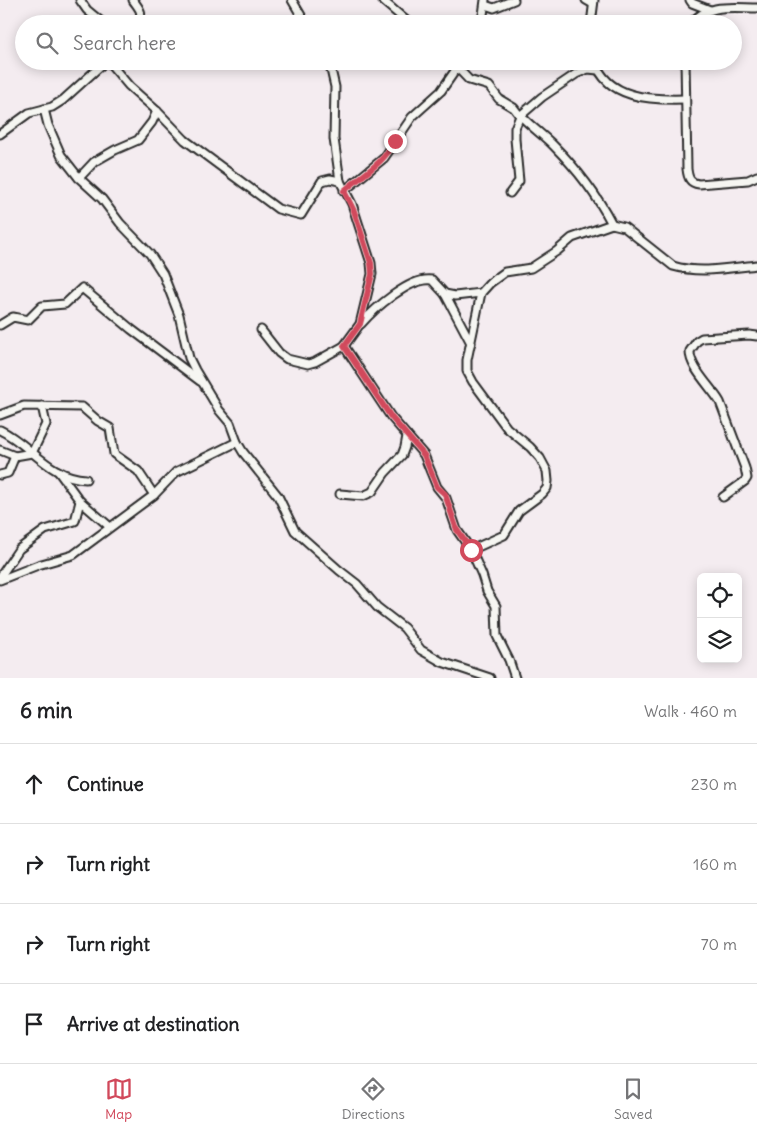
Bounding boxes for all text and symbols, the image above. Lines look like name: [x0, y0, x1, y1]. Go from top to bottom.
search box: [15, 15, 742, 70]
icon: search: [33, 29, 61, 57]
text: Search here: [73, 31, 176, 55]
route end: [384, 130, 407, 153]
route start: [460, 539, 483, 562]
map controls: [697, 573, 742, 663]
button: locate: [697, 573, 742, 618]
button: layers: [697, 618, 742, 663]
text: 6 min: [20, 697, 72, 724]
text: Walk · 460 m: [644, 701, 737, 721]
icon: ahead: [20, 770, 48, 798]
text: Continue: [67, 772, 144, 796]
text: 230 m: [691, 774, 737, 794]
icon: right: [20, 850, 48, 878]
text: Turn right: [67, 852, 150, 876]
text: 160 m: [693, 854, 737, 874]
icon: right: [20, 930, 48, 958]
text: Turn right: [67, 932, 150, 956]
text: 70 m: [701, 934, 737, 954]
icon: arrive: [20, 1010, 48, 1038]
text: Arrive at destination: [67, 1012, 240, 1036]
tab: Map: [105, 1075, 133, 1123]
tab: Directions: [342, 1075, 405, 1123]
tab: Saved: [614, 1075, 652, 1123]

